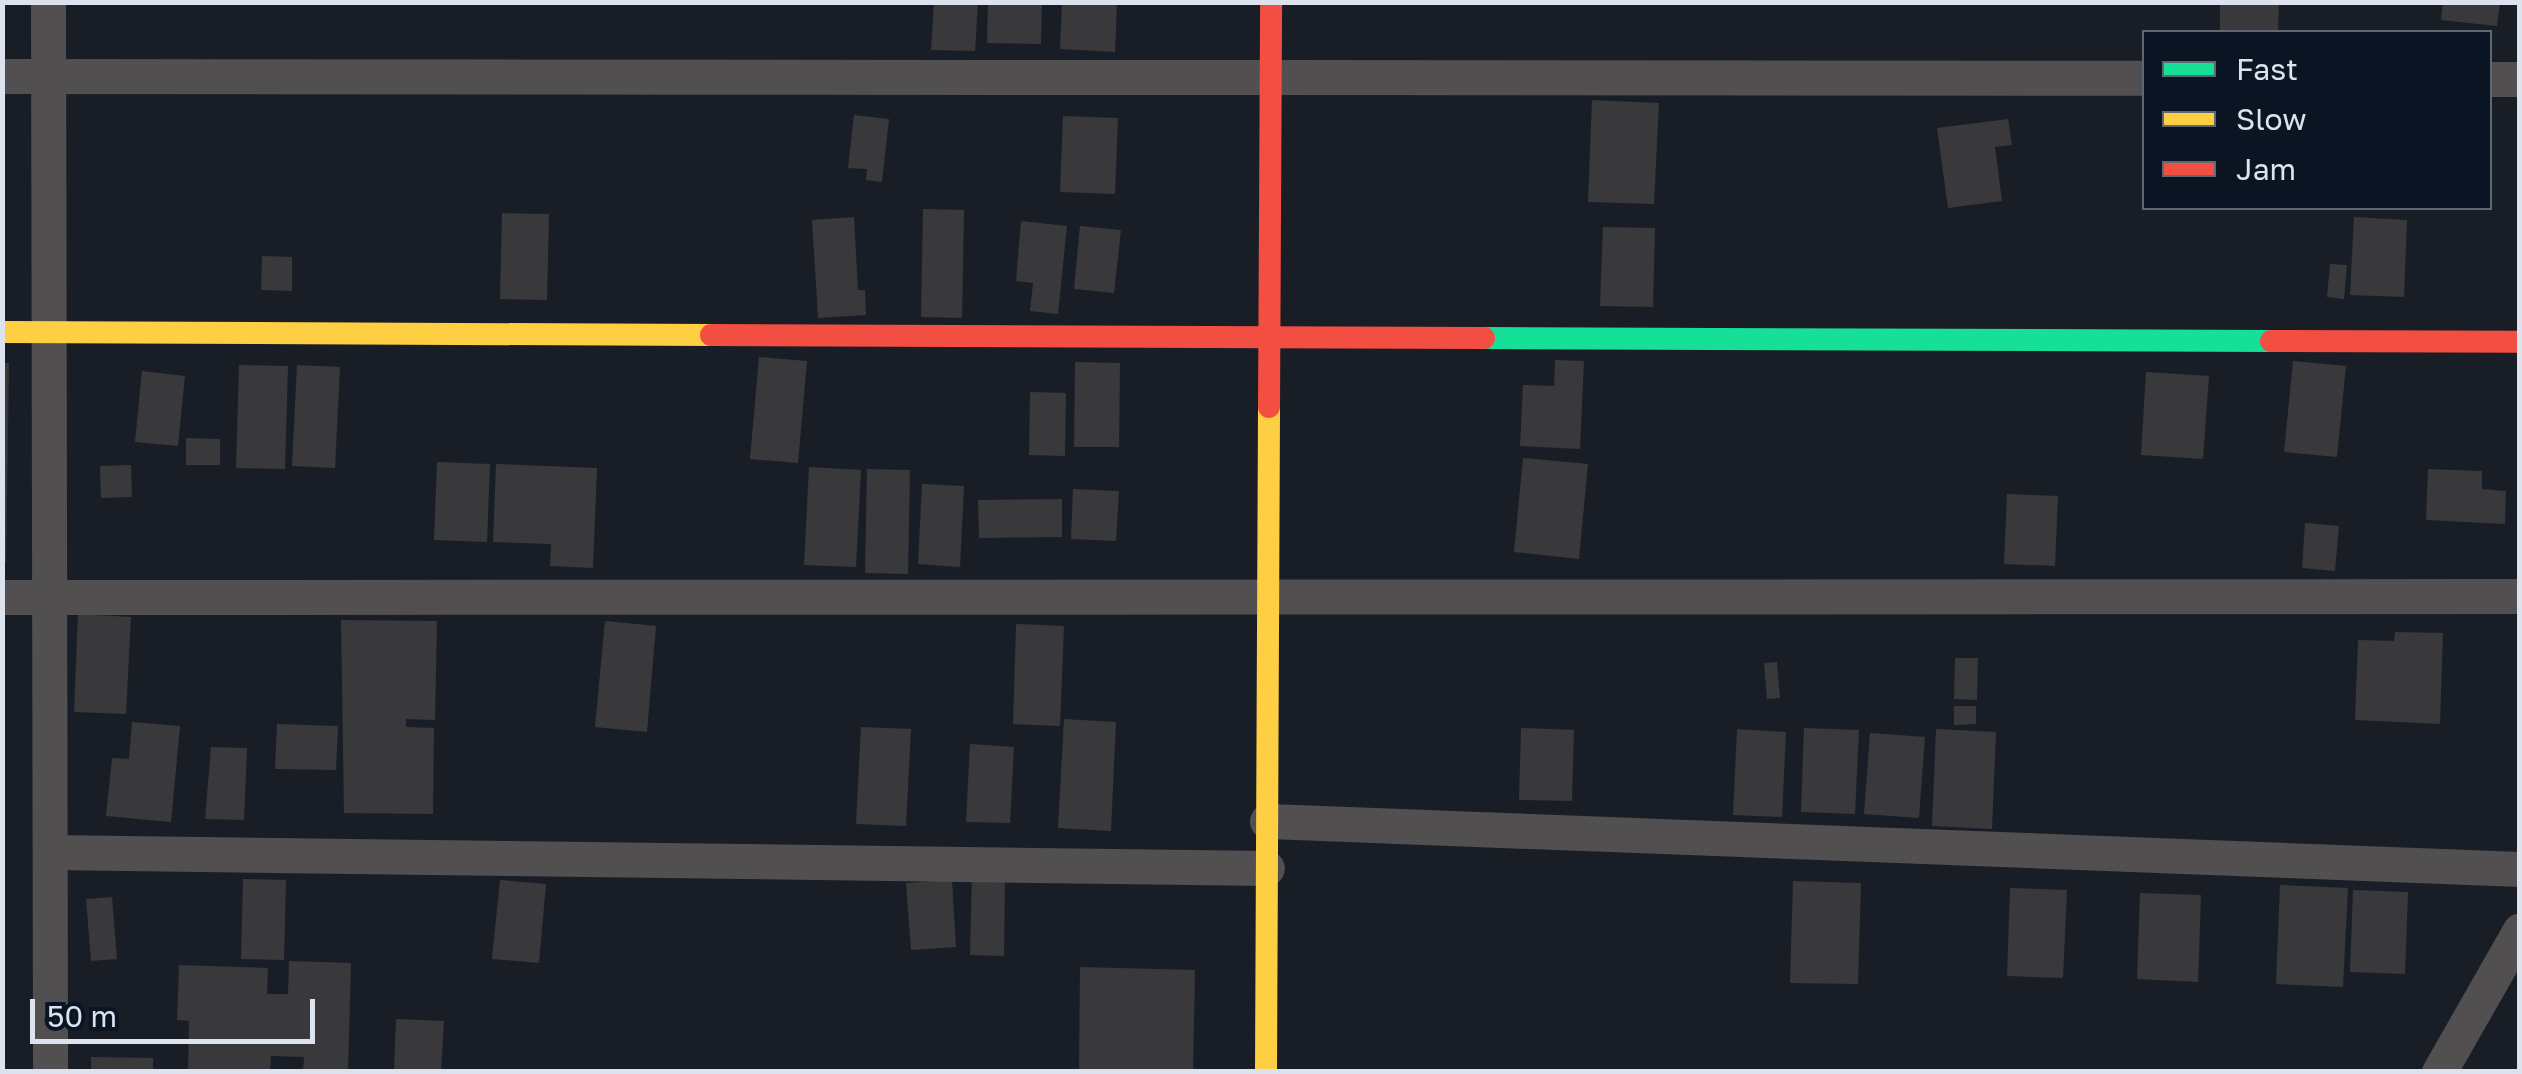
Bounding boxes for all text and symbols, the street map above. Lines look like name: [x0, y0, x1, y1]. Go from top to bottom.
legend: [2142, 30, 2492, 210]
text: Fast: [2236, 51, 2298, 87]
text: Slow: [2236, 101, 2307, 137]
text: Jam: [2236, 151, 2296, 187]
scale bar: [35, 979, 320, 1041]
text: 50 m: [47, 998, 117, 1034]

